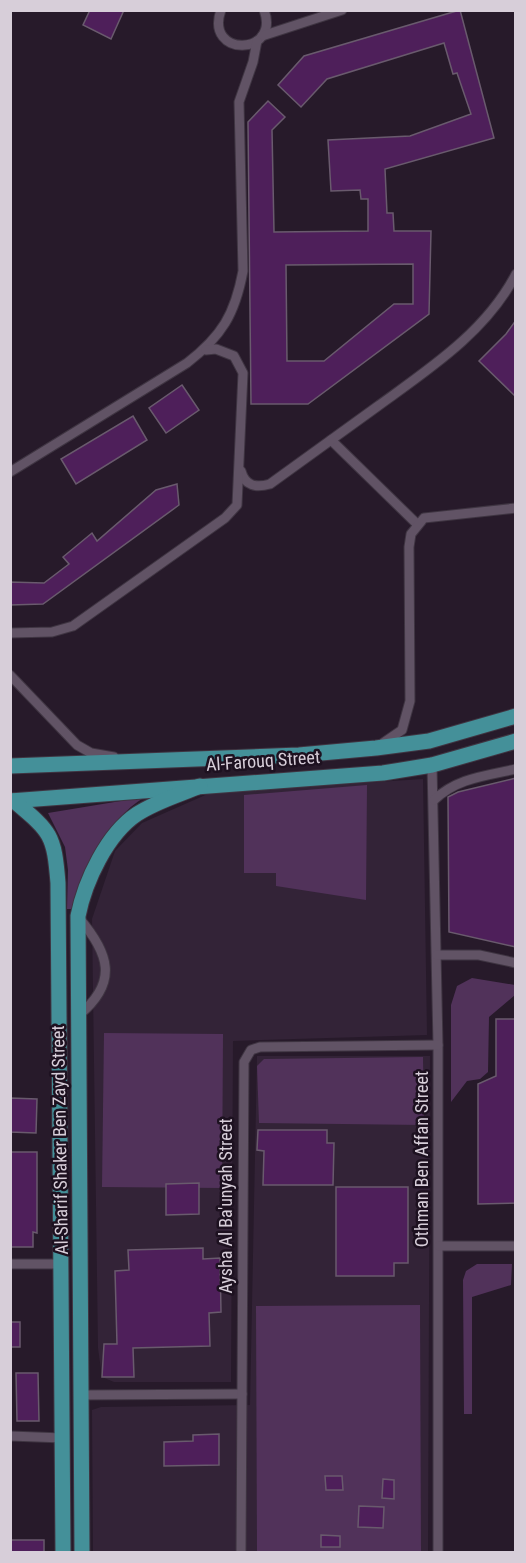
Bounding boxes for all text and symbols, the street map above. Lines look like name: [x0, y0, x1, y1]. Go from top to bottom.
street label: Al-Farouq Street: [205, 746, 321, 775]
street label: Al-Sharif Shaker Ben Zayd Street: [47, 1025, 72, 1255]
street label: Othman Ben Affan Street: [411, 1071, 432, 1247]
street label: Aysha Al Ba'unyah Street: [215, 1118, 236, 1294]

